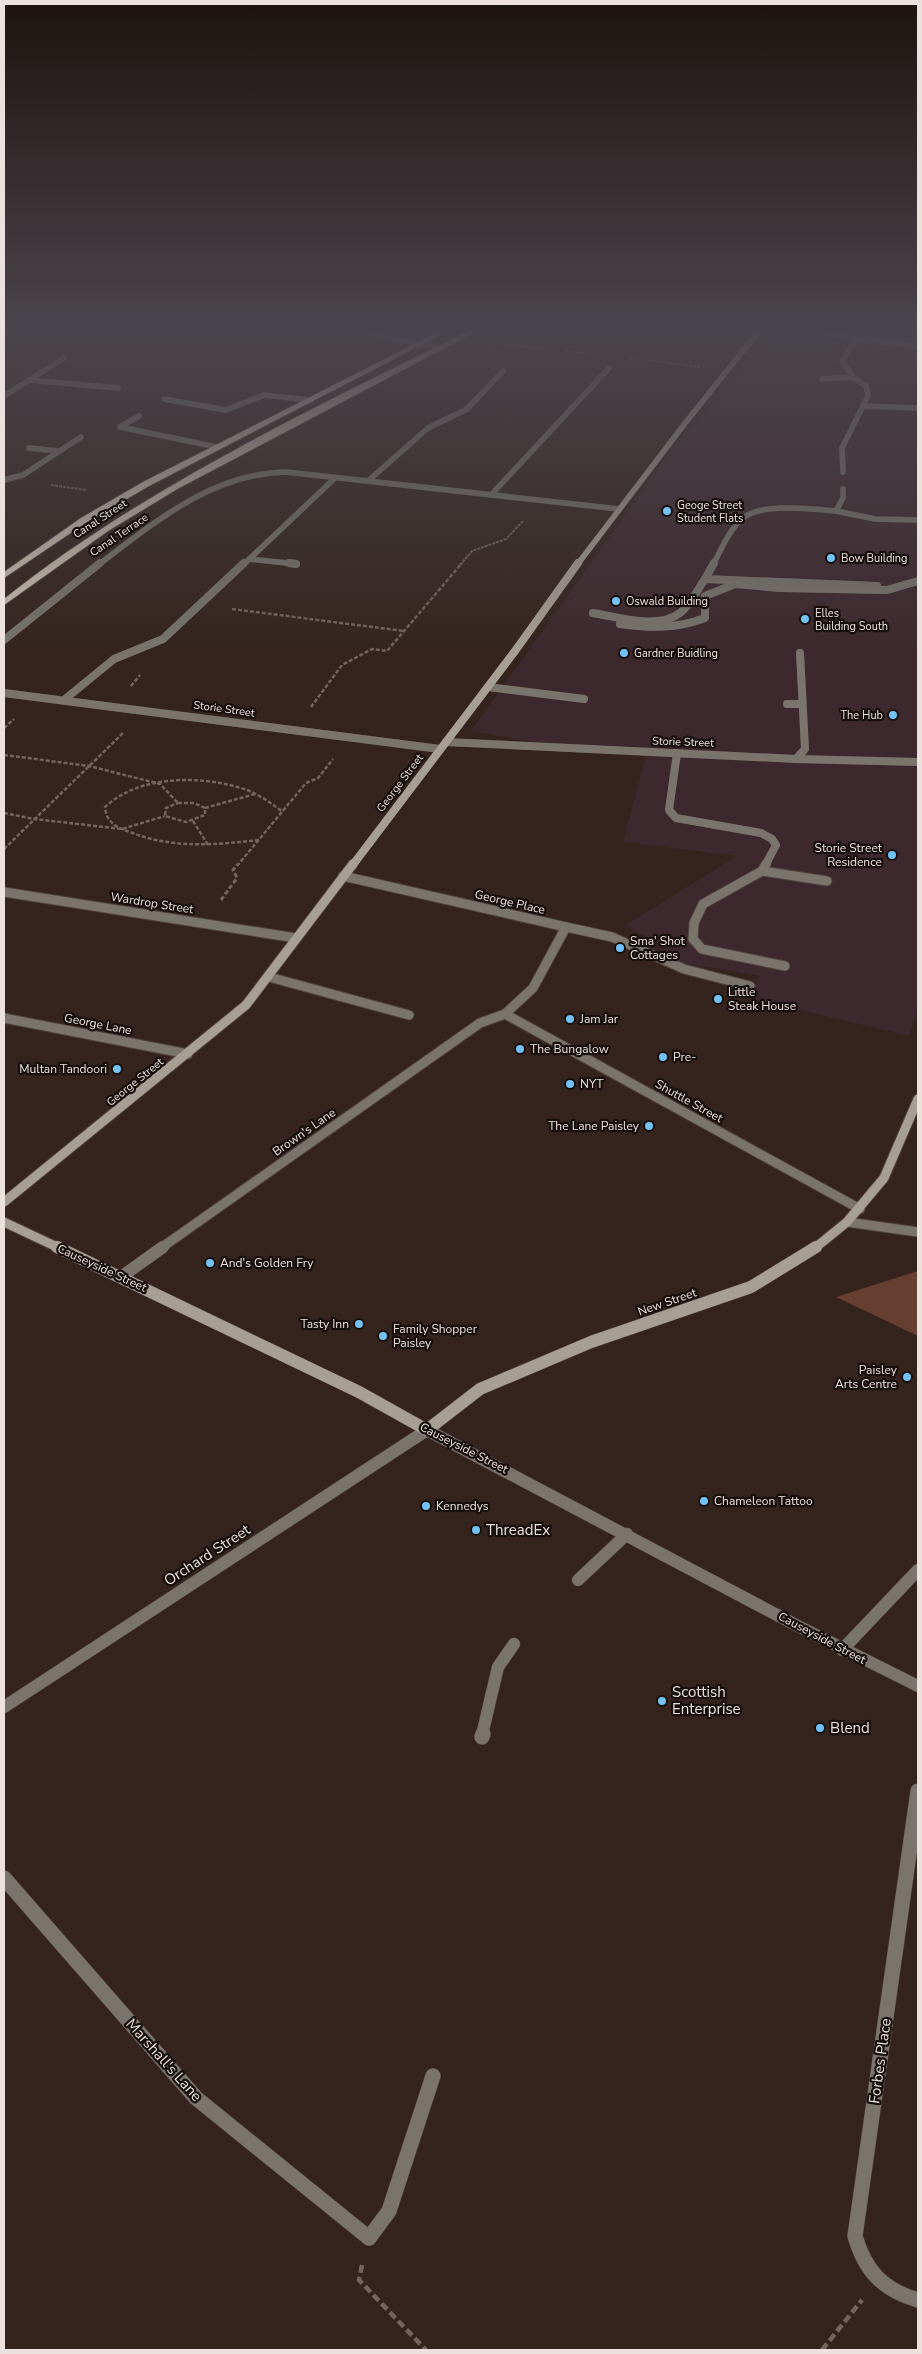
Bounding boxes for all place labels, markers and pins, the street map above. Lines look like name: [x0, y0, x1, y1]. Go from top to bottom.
place label: Geoge Street Student Flats: [677, 498, 743, 526]
marker: Geoge Street Student Flats: [661, 505, 673, 517]
place label: Bow Building: [841, 551, 908, 566]
marker: Bow Building: [825, 552, 837, 564]
place label: Oswald Building: [626, 594, 708, 609]
marker: Oswald Building: [610, 595, 622, 607]
place label: Elles Building South: [815, 606, 888, 634]
marker: Elles Building South: [799, 613, 811, 625]
place label: Gardner Buidling: [634, 646, 718, 661]
marker: Gardner Buidling: [618, 647, 630, 659]
place label: The Hub: [840, 708, 883, 723]
marker: The Hub: [887, 709, 899, 721]
place label: Storie Street Residence: [815, 840, 883, 870]
marker: Storie Street Residence: [886, 849, 898, 861]
place label: Sma' Shot Cottages: [630, 933, 686, 963]
marker: Sma' Shot Cottages: [614, 942, 626, 954]
place label: Little Steak House: [728, 984, 796, 1014]
marker: Little Steak House: [712, 993, 724, 1005]
place label: Jam Jar: [579, 1011, 619, 1027]
marker: Jam Jar: [564, 1013, 576, 1025]
place label: The Bungalow: [530, 1041, 609, 1057]
marker: The Bungalow: [514, 1043, 526, 1055]
place label: Pre-: [673, 1049, 696, 1065]
marker: Pre-: [657, 1051, 669, 1063]
place label: Multan Tandoori: [19, 1061, 107, 1077]
marker: Multan Tandoori: [111, 1063, 123, 1075]
place label: NYT: [580, 1076, 604, 1092]
marker: NYT: [564, 1078, 576, 1090]
place label: The Lane Paisley: [548, 1118, 640, 1134]
marker: The Lane Paisley: [643, 1120, 655, 1132]
place label: And's Golden Fry: [220, 1255, 314, 1271]
marker: And's Golden Fry: [204, 1257, 216, 1269]
place label: Tasty Inn: [300, 1316, 349, 1332]
marker: Tasty Inn: [353, 1318, 365, 1330]
place label: Family Shopper Paisley: [393, 1321, 478, 1351]
marker: Family Shopper Paisley: [377, 1330, 389, 1342]
place label: Paisley Arts Centre: [835, 1362, 898, 1392]
marker: Paisley Arts Centre: [901, 1371, 913, 1383]
place label: Chameleon Tattoo: [714, 1493, 813, 1509]
marker: Chameleon Tattoo: [698, 1495, 710, 1507]
place label: Kennedys: [436, 1498, 489, 1514]
marker: Kennedys: [420, 1500, 432, 1512]
place label: ThreadEx: [486, 1520, 550, 1540]
marker: ThreadEx: [470, 1524, 482, 1536]
place label: Scottish Enterprise: [672, 1682, 741, 1719]
marker: Scottish Enterprise: [656, 1695, 668, 1707]
place label: Blend: [830, 1718, 870, 1738]
marker: Blend: [814, 1722, 826, 1734]

